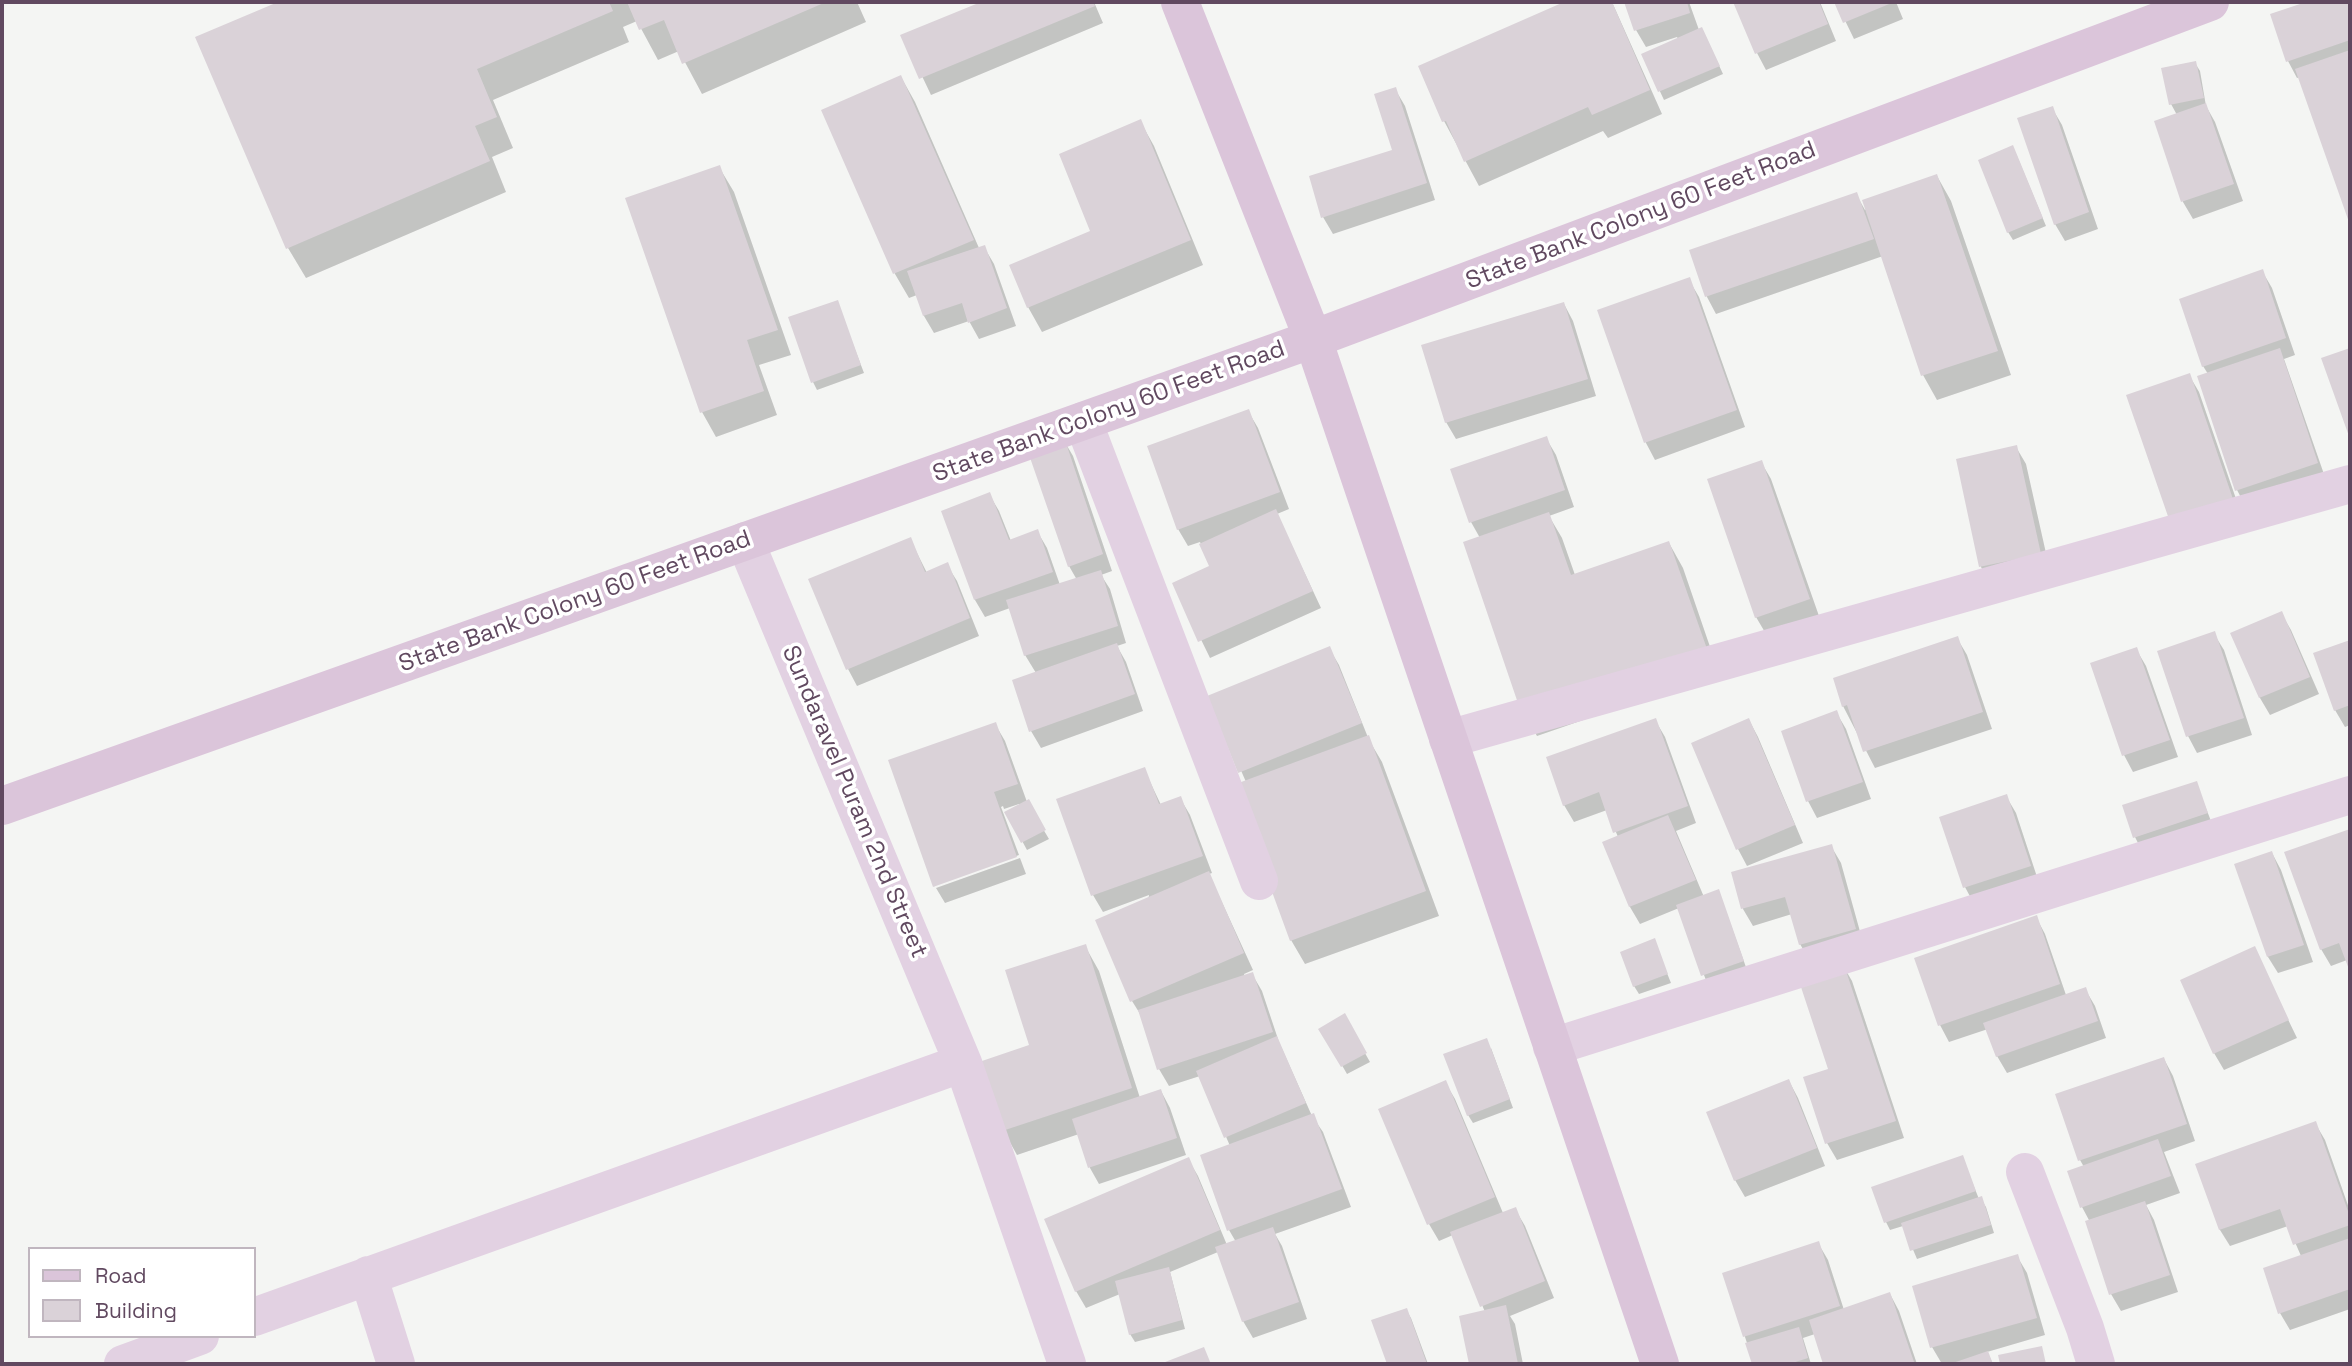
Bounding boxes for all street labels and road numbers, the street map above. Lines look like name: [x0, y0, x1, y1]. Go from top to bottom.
street label: State Bank Colony 60 Feet Road: [1462, 136, 1820, 296]
street label: State Bank Colony 60 Feet Road: [929, 335, 1289, 489]
street label: State Bank Colony 60 Feet Road: [395, 525, 755, 679]
street label: Sundaravel Puram 2nd Street: [775, 642, 933, 962]

